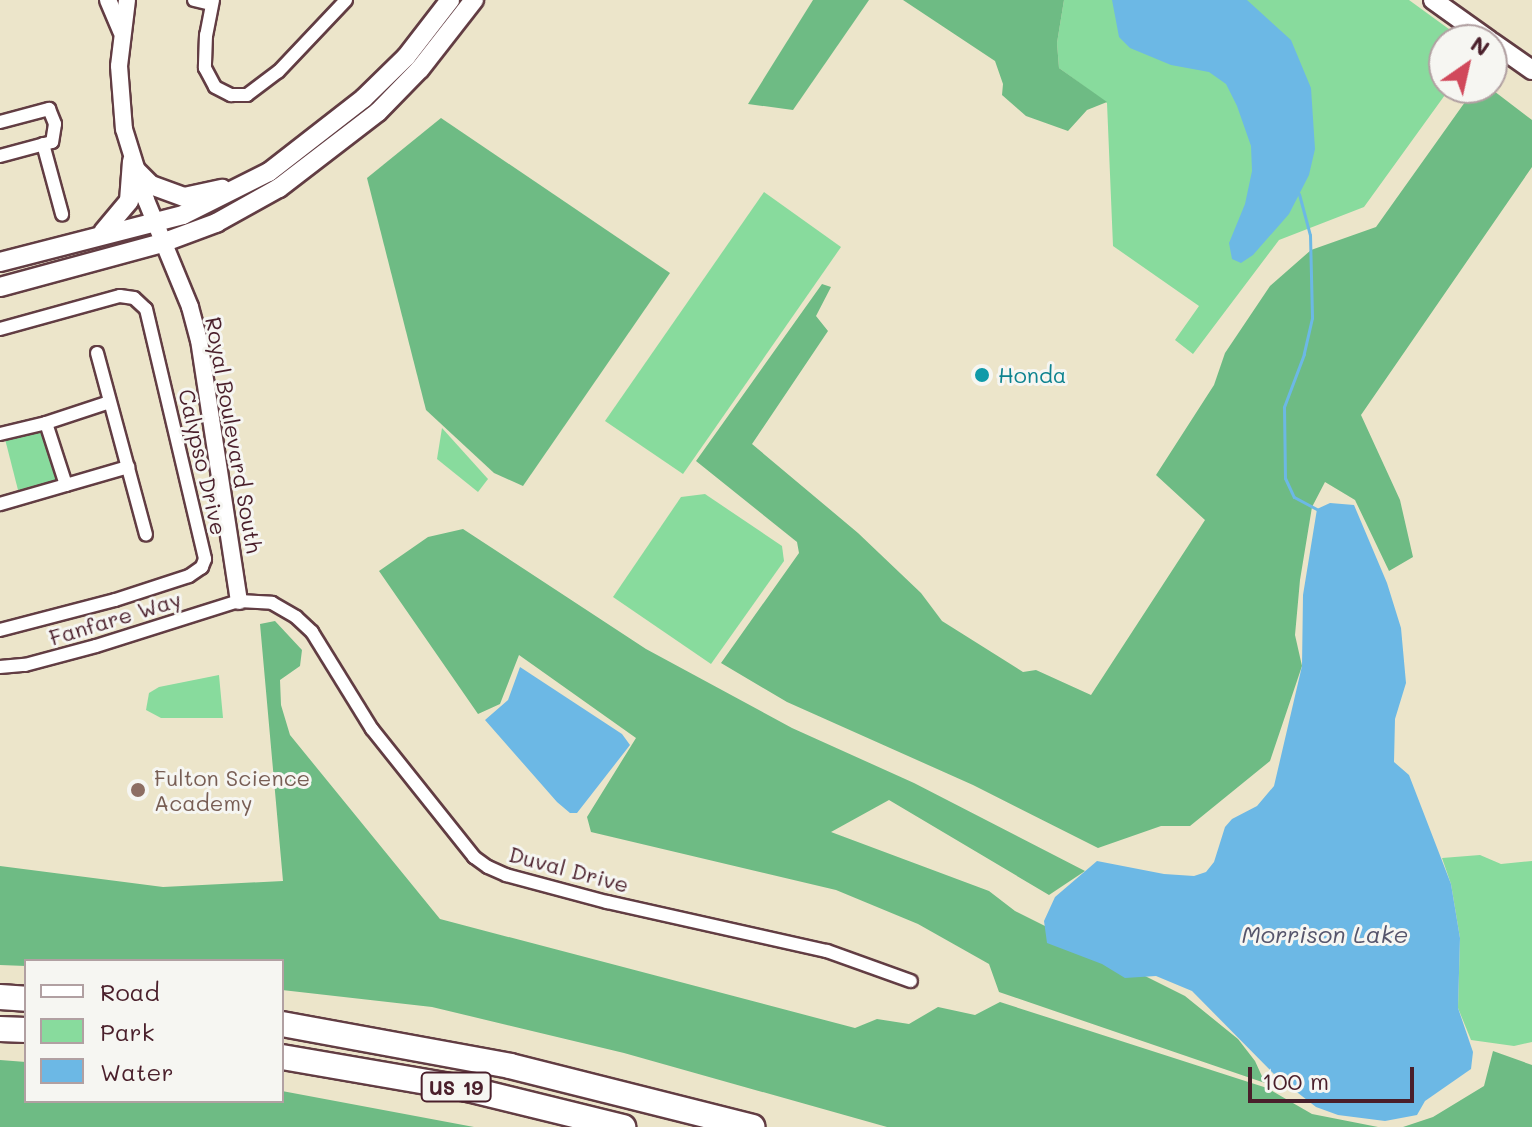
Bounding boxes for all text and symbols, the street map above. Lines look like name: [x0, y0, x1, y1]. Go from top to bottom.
north arrow: [1428, 24, 1508, 104]
text: N: [1466, 29, 1496, 62]
street label: Royal Boulevard South: [200, 315, 268, 555]
place label: Honda: [998, 362, 1067, 388]
marker: Honda: [973, 366, 991, 384]
street label: Calypso Drive: [173, 386, 233, 538]
street label: Fanfare Way: [46, 585, 184, 651]
place label: Fulton Science Academy: [154, 764, 310, 816]
marker: Fulton Science Academy: [129, 781, 147, 799]
street label: Duval Drive: [506, 840, 632, 898]
water label: Morrison Lake: [1242, 920, 1408, 948]
legend: [24, 959, 284, 1103]
text: Road: [100, 976, 160, 1007]
text: Park: [100, 1016, 154, 1047]
scale bar: [1252, 1051, 1418, 1101]
text: Water: [100, 1056, 174, 1087]
text: 100 m: [1262, 1065, 1329, 1096]
road number: US 19: [420, 1071, 492, 1103]

